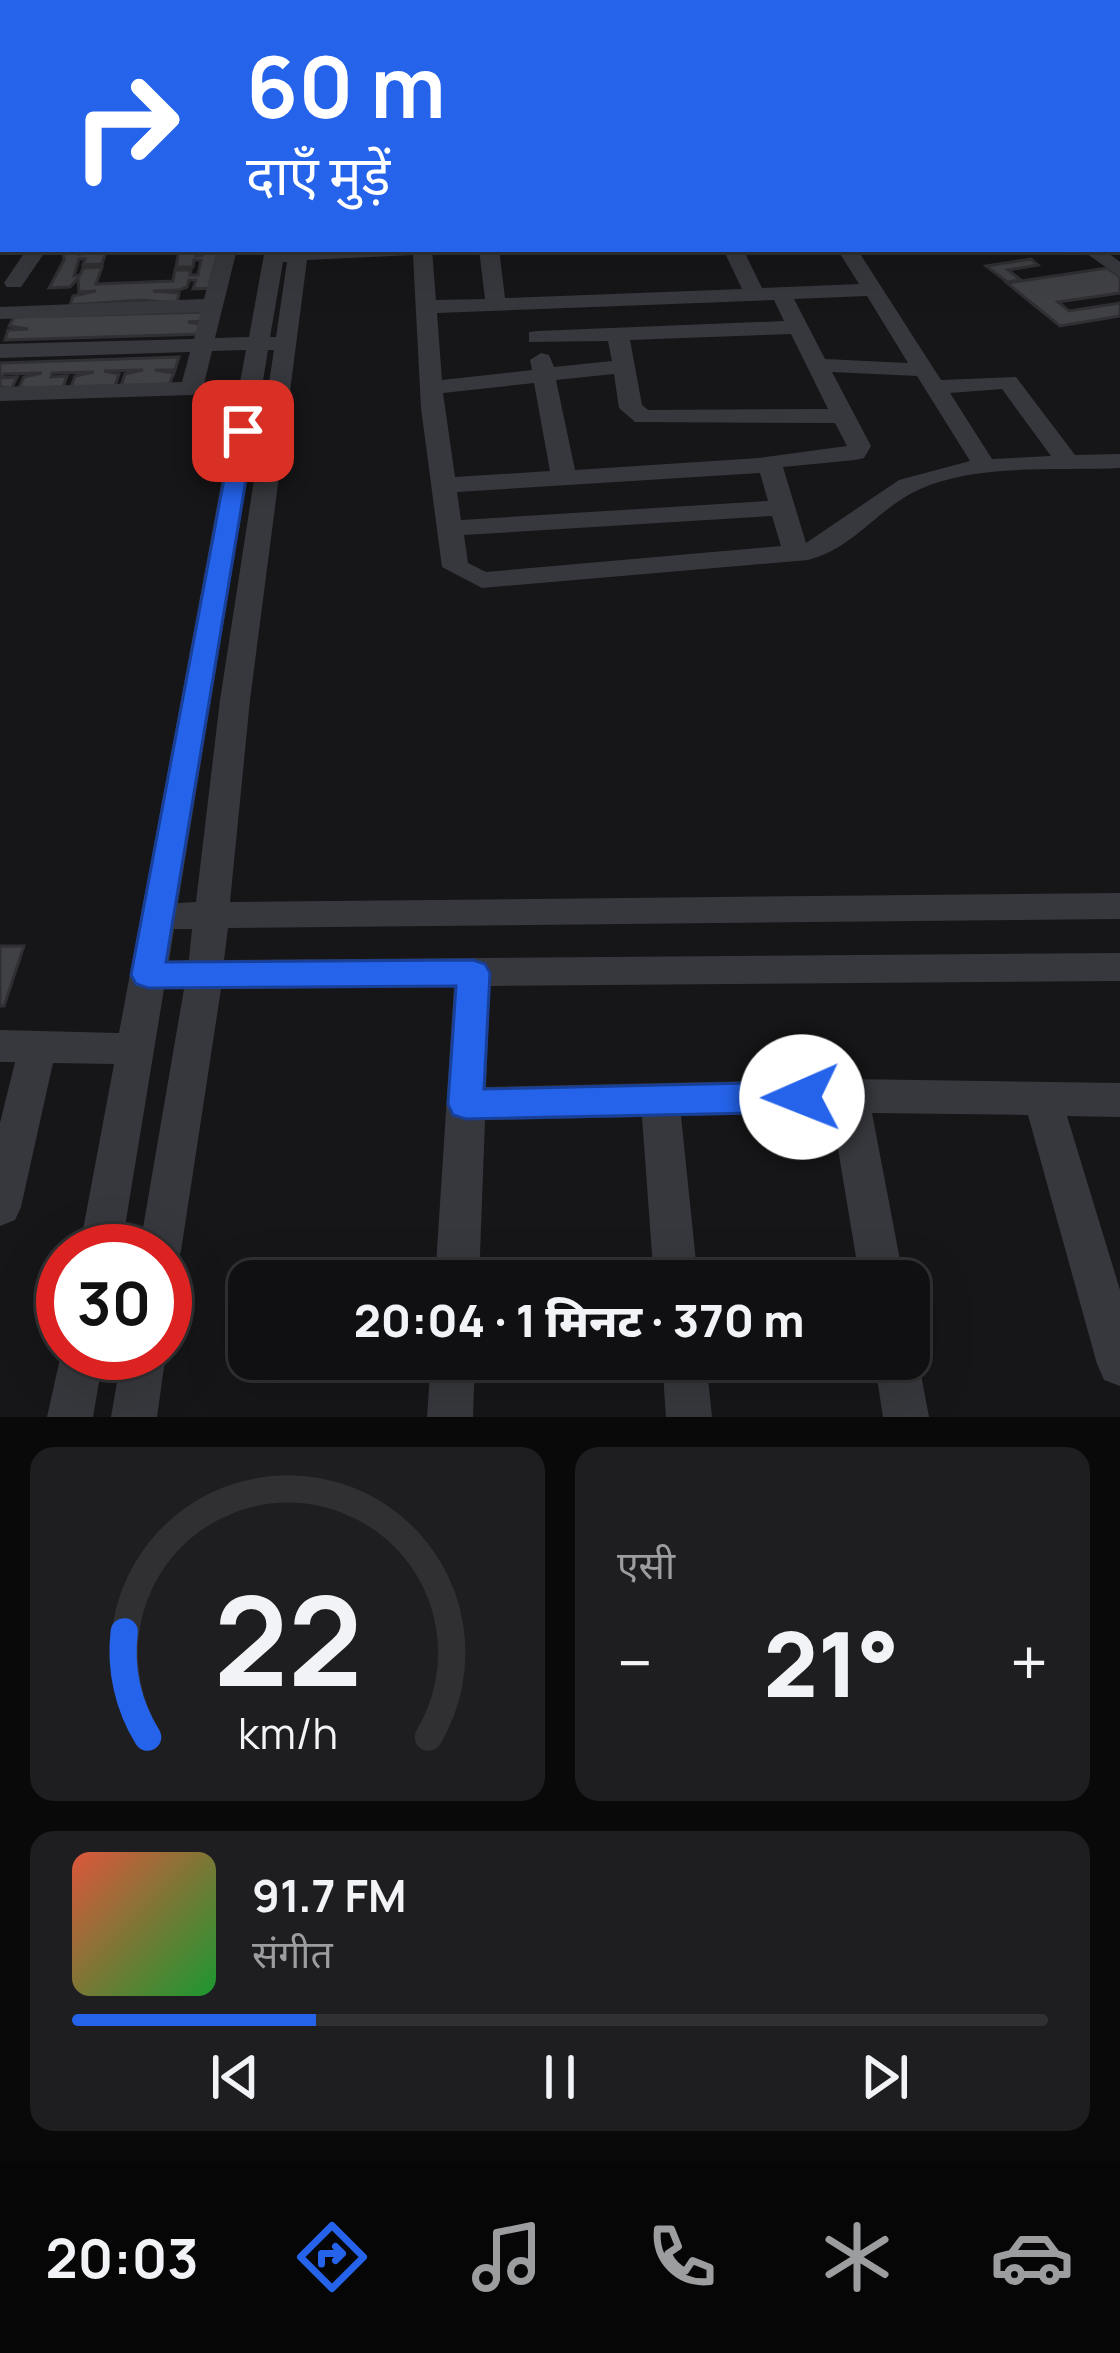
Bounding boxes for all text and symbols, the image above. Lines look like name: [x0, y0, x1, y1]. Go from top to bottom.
text: 60 m: [246, 28, 446, 143]
icon: right: [48, 48, 204, 204]
text: दाएँ मुड़ें: [246, 137, 391, 211]
pin: [192, 380, 294, 482]
icon: arrive: [210, 398, 276, 464]
position arrow: [739, 1034, 865, 1160]
speed limit sign: 30: [36, 1224, 192, 1380]
text: 20:04 · 1 मिनट · 370 m: [354, 1289, 804, 1351]
text: एसी: [617, 1537, 675, 1591]
text: 22: [213, 1553, 362, 1723]
text: 21°: [763, 1601, 899, 1724]
text: −: [617, 1617, 653, 1707]
text: +: [1010, 1617, 1048, 1707]
text: km/h: [238, 1703, 337, 1762]
text: 91.7 FM: [252, 1864, 407, 1926]
text: संगीत: [252, 1926, 333, 1980]
icon: previous: [202, 2044, 268, 2110]
icon: pause: [527, 2044, 593, 2110]
icon: next: [852, 2044, 918, 2110]
icon: directions: [290, 2215, 374, 2299]
icon: music: [465, 2215, 549, 2299]
icon: phone: [640, 2215, 724, 2299]
icon: climate: [815, 2215, 899, 2299]
icon: car: [990, 2215, 1074, 2299]
text: 20:03: [46, 2220, 199, 2294]

